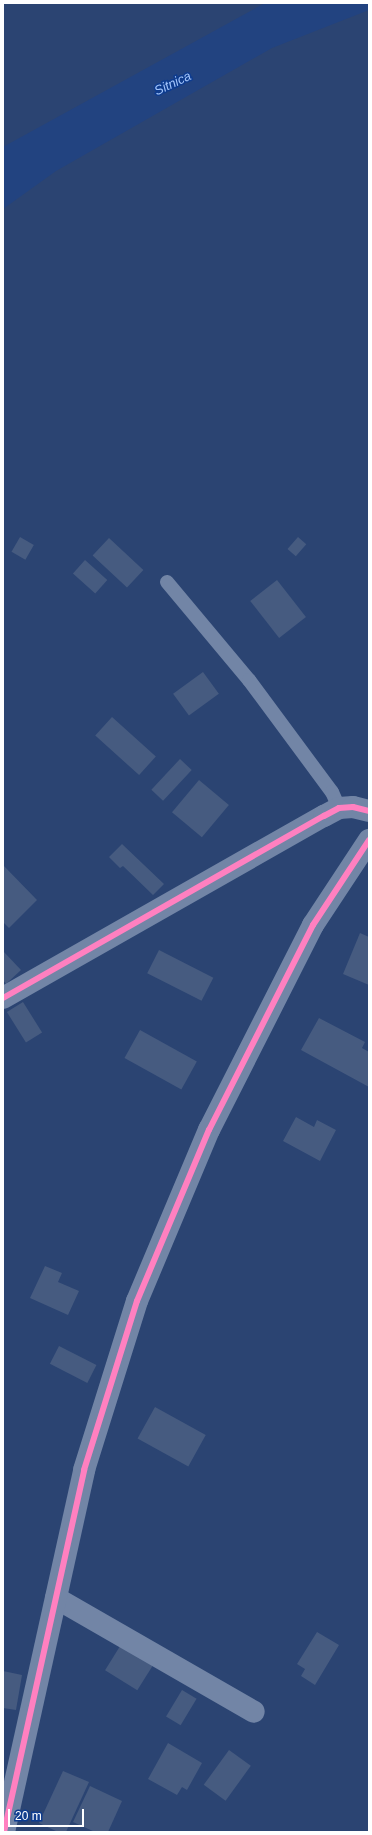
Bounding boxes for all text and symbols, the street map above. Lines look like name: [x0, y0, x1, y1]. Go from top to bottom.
water label: Sitnica: [152, 69, 194, 99]
scale bar: [10, 1801, 86, 1827]
text: 20 m: [15, 1809, 42, 1823]

